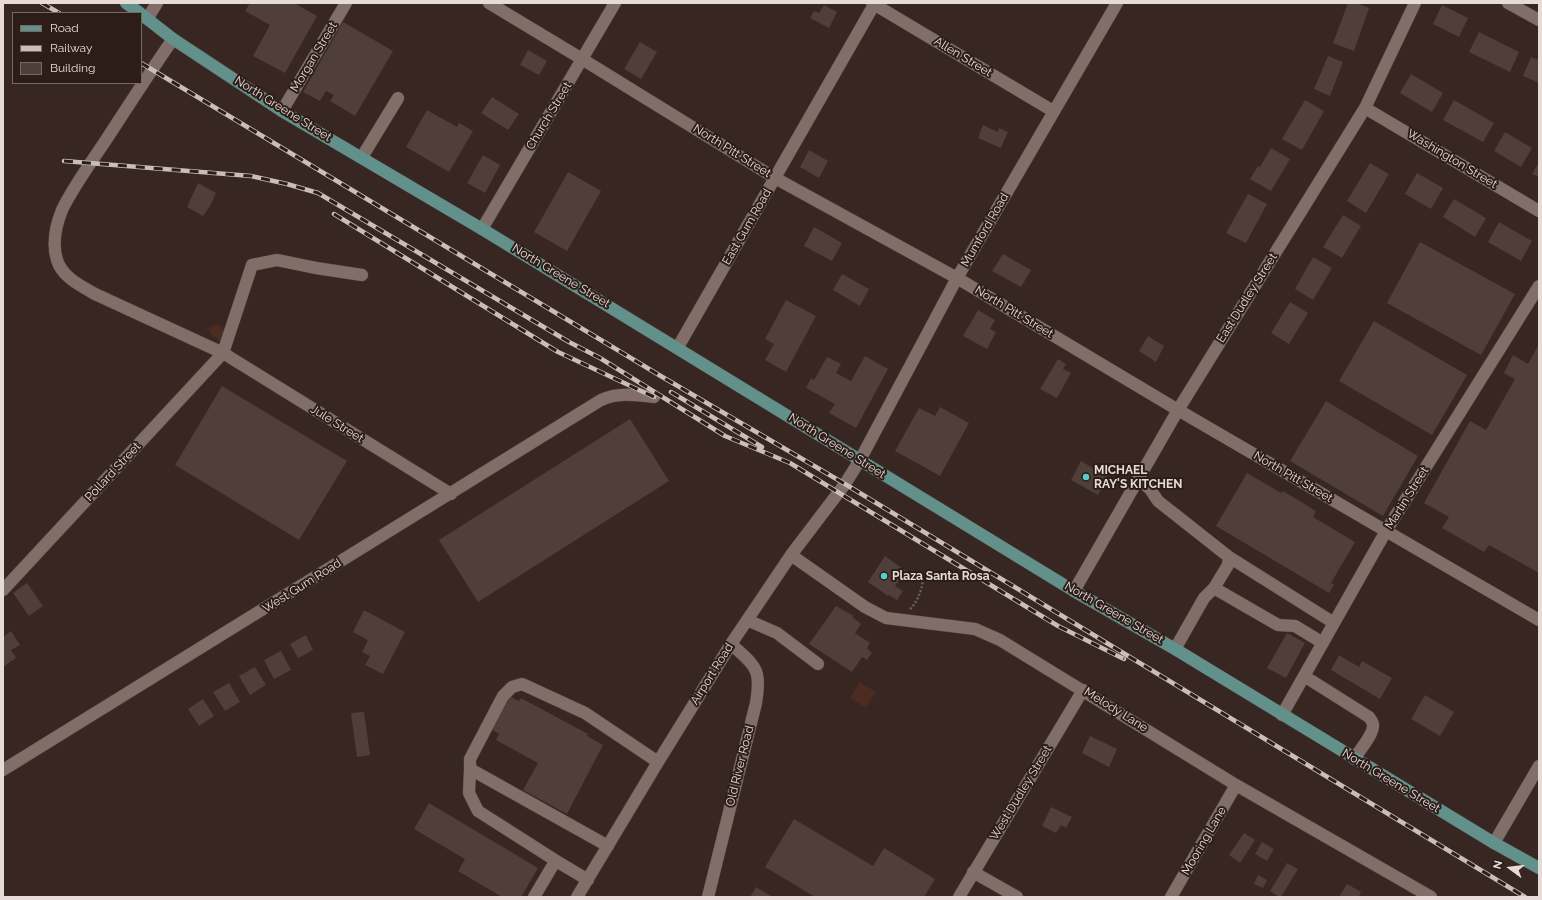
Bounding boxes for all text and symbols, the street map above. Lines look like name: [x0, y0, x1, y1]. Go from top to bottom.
legend: [12, 12, 142, 84]
street label: Morgan Street: [288, 19, 340, 95]
text: Road: [50, 21, 79, 35]
street label: Allen Street: [931, 34, 995, 80]
text: Railway: [50, 41, 92, 55]
text: Building: [50, 61, 96, 75]
street label: North Greene Street: [232, 73, 334, 145]
street label: Church Street: [523, 80, 575, 152]
street label: North Pitt Street: [690, 121, 774, 181]
street label: Washington Street: [1404, 126, 1500, 192]
street label: East Gum Road: [719, 186, 775, 268]
street label: Mumford Road: [958, 191, 1012, 269]
street label: North Greene Street: [509, 241, 613, 311]
street label: East Dudley Street: [1214, 251, 1280, 345]
street label: North Pitt Street: [972, 283, 1056, 341]
street label: Jule Street: [308, 402, 366, 446]
street label: North Greene Street: [786, 410, 888, 482]
street label: Pollard Street: [82, 440, 144, 504]
street label: North Pitt Street: [1251, 449, 1335, 505]
place label: MICHAEL RAY'S KITCHEN: [1094, 463, 1182, 491]
street label: Martin Street: [1382, 464, 1432, 532]
marker: MICHAEL RAY'S KITCHEN: [1081, 472, 1091, 482]
street label: West Gum Road: [260, 556, 344, 616]
place label: Plaza Santa Rosa: [892, 569, 990, 583]
marker: Plaza Santa Rosa: [879, 571, 889, 581]
street label: North Greene Street: [1062, 579, 1166, 647]
street label: Airport Road: [687, 641, 737, 707]
street label: Melody Lane: [1081, 685, 1151, 735]
street label: Old River Road: [723, 724, 757, 808]
street label: West Dudley Street: [987, 743, 1055, 843]
street label: North Greene Street: [1339, 746, 1443, 816]
street label: Mooring Lane: [1179, 804, 1229, 878]
north arrow: [1490, 848, 1530, 888]
text: N: [1491, 859, 1505, 871]

